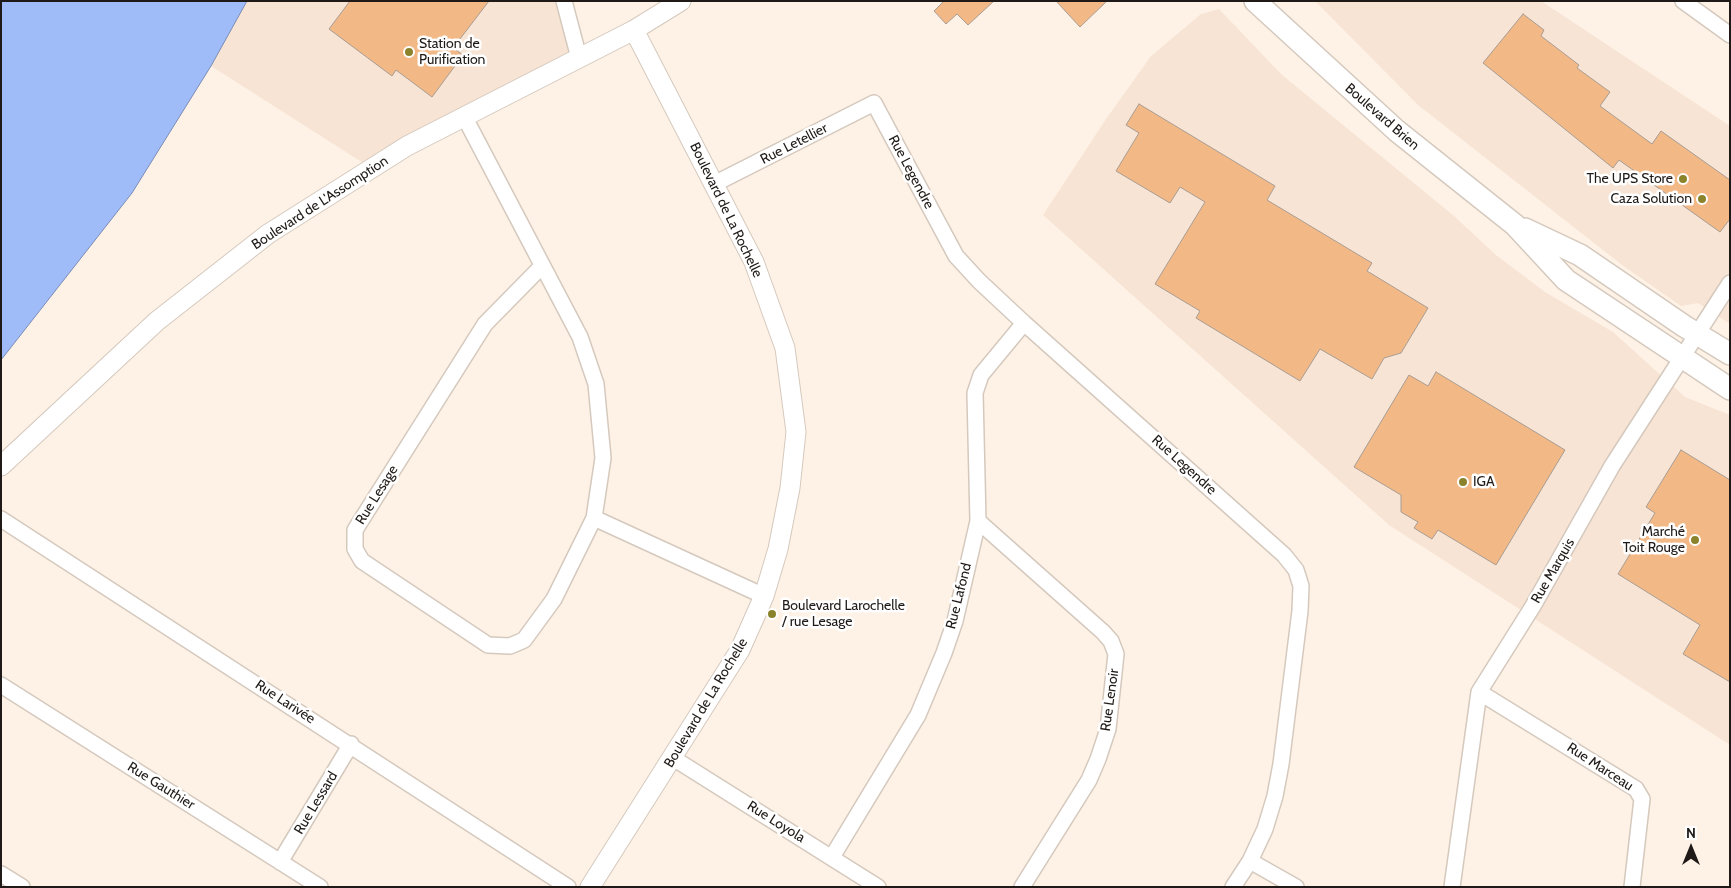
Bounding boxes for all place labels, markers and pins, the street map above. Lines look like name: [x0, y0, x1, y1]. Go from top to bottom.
place label: Station de Purification: [419, 36, 485, 68]
marker: Station de Purification: [403, 46, 415, 58]
place label: The UPS Store: [1587, 171, 1673, 187]
marker: The UPS Store: [1677, 173, 1689, 185]
place label: Caza Solution: [1610, 191, 1692, 207]
marker: Caza Solution: [1696, 193, 1708, 205]
place label: IGA: [1473, 474, 1495, 490]
marker: IGA: [1457, 476, 1469, 488]
place label: Marché Toit Rouge: [1623, 524, 1685, 556]
marker: Marché Toit Rouge: [1689, 534, 1701, 546]
place label: Boulevard Larochelle / rue Lesage: [782, 598, 905, 630]
marker: Boulevard Larochelle / rue Lesage: [766, 608, 778, 620]

